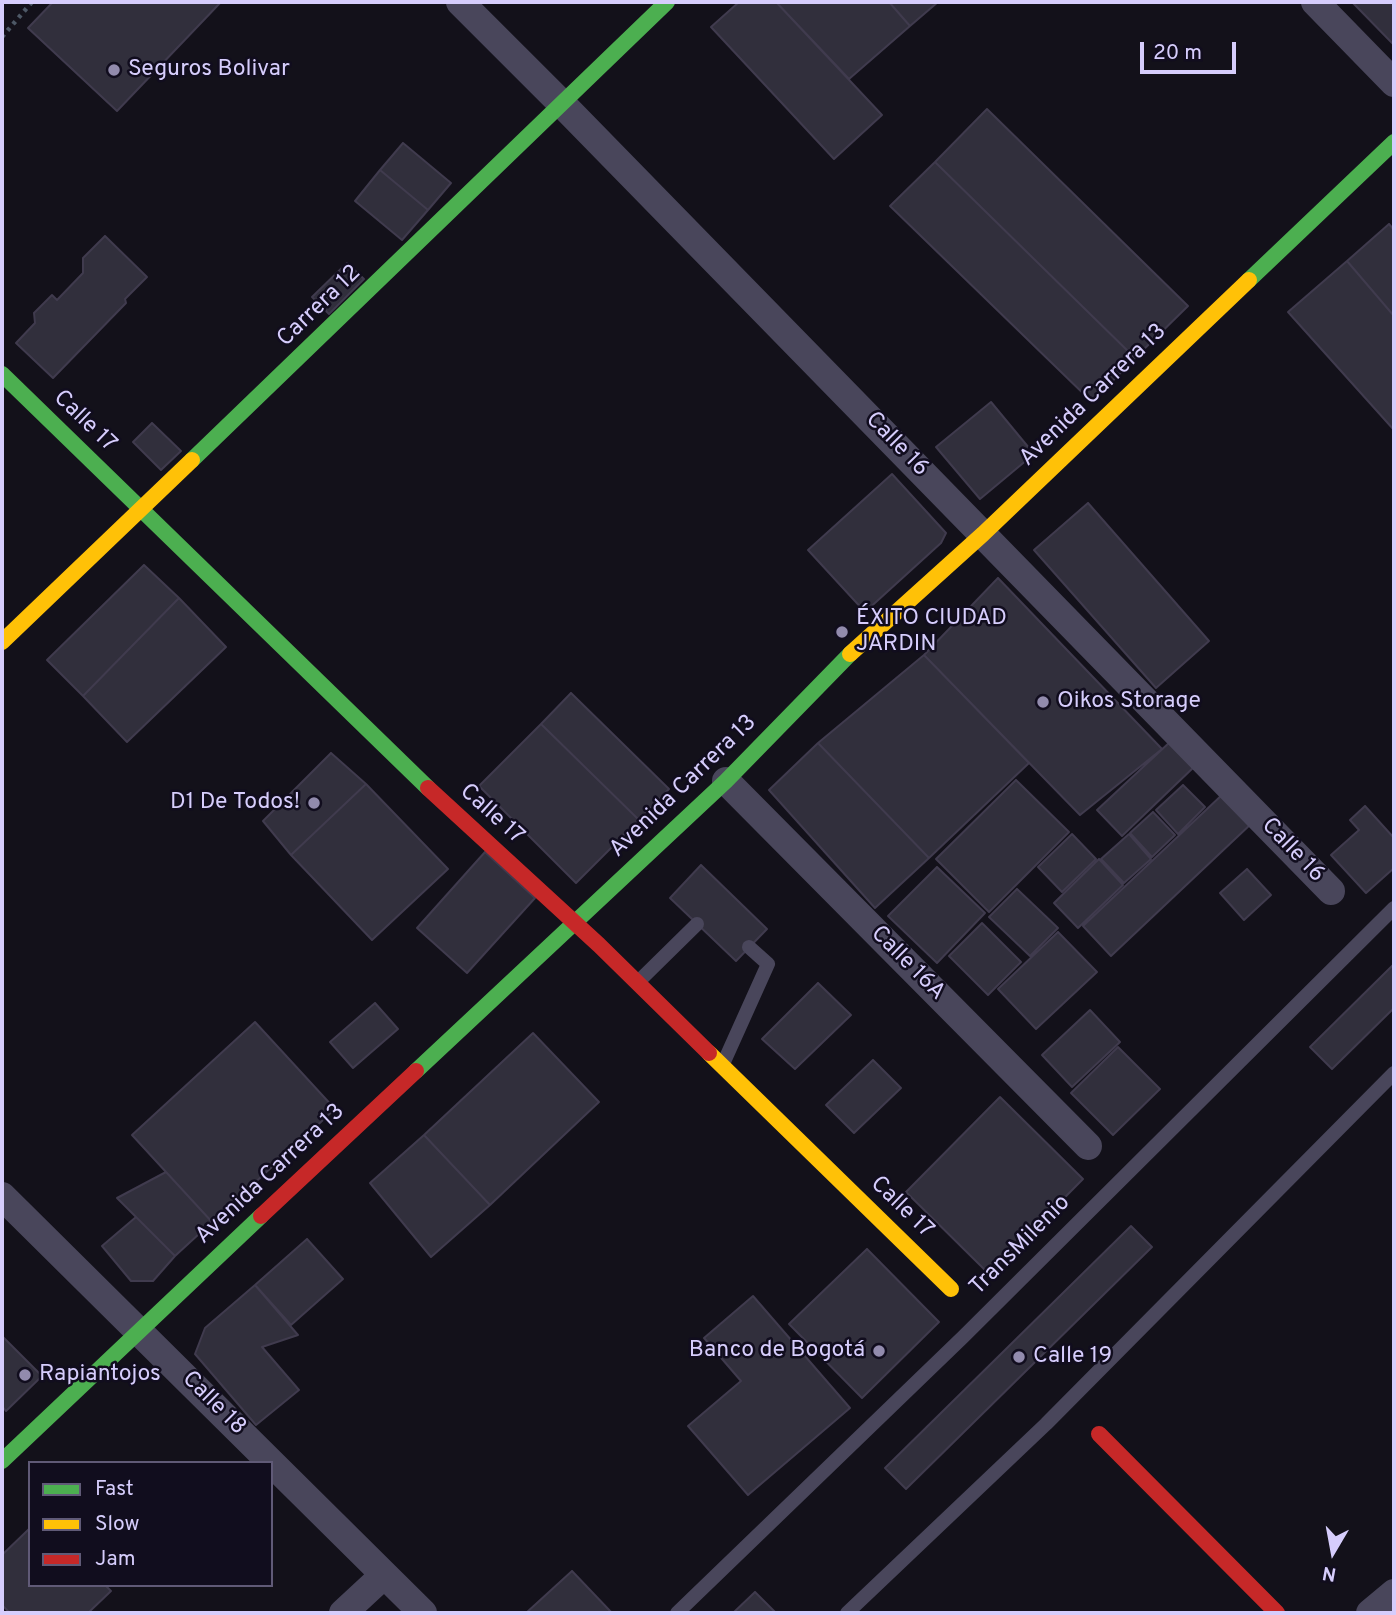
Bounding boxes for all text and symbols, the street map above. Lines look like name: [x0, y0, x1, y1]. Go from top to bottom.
scale bar: [1144, 28, 1240, 72]
text: 20 m: [1153, 40, 1202, 67]
place label: Seguros Bolivar: [128, 56, 290, 84]
marker: Seguros Bolivar: [106, 62, 122, 78]
street label: Carrera 12: [272, 260, 368, 354]
street label: Avenida Carrera 13: [1015, 319, 1173, 473]
street label: Calle 17: [47, 385, 121, 459]
street label: Calle 16: [859, 407, 933, 483]
place label: ÉXITO CIUDAD JARDIN: [856, 605, 1007, 659]
marker: ÉXITO CIUDAD JARDIN: [834, 624, 850, 640]
place label: Oikos Storage: [1057, 688, 1201, 716]
marker: Oikos Storage: [1035, 694, 1051, 710]
street label: Avenida Carrera 13: [605, 710, 763, 864]
street label: Calle 17: [453, 779, 529, 851]
place label: D1 De Todos!: [170, 789, 300, 817]
marker: D1 De Todos!: [306, 795, 322, 811]
street label: Calle 16: [1255, 813, 1329, 889]
street label: Calle 16A: [864, 921, 950, 1007]
street label: Avenida Carrera 13: [191, 1099, 351, 1251]
street label: Calle 17: [864, 1171, 938, 1245]
street label: TransMilenio: [965, 1190, 1077, 1302]
place label: Banco de Bogotá: [689, 1337, 865, 1365]
marker: Banco de Bogotá: [871, 1343, 887, 1359]
place label: Calle 19: [1033, 1343, 1112, 1371]
marker: Calle 19: [1011, 1349, 1027, 1365]
place label: Rapiantojos: [39, 1361, 161, 1389]
street label: Calle 18: [175, 1366, 251, 1442]
marker: Rapiantojos: [17, 1367, 33, 1383]
legend: [28, 1461, 273, 1587]
text: Fast: [95, 1476, 134, 1503]
text: Slow: [95, 1511, 140, 1538]
north arrow: [1298, 1517, 1368, 1587]
text: Jam: [95, 1546, 136, 1573]
text: N: [1321, 1560, 1338, 1586]

